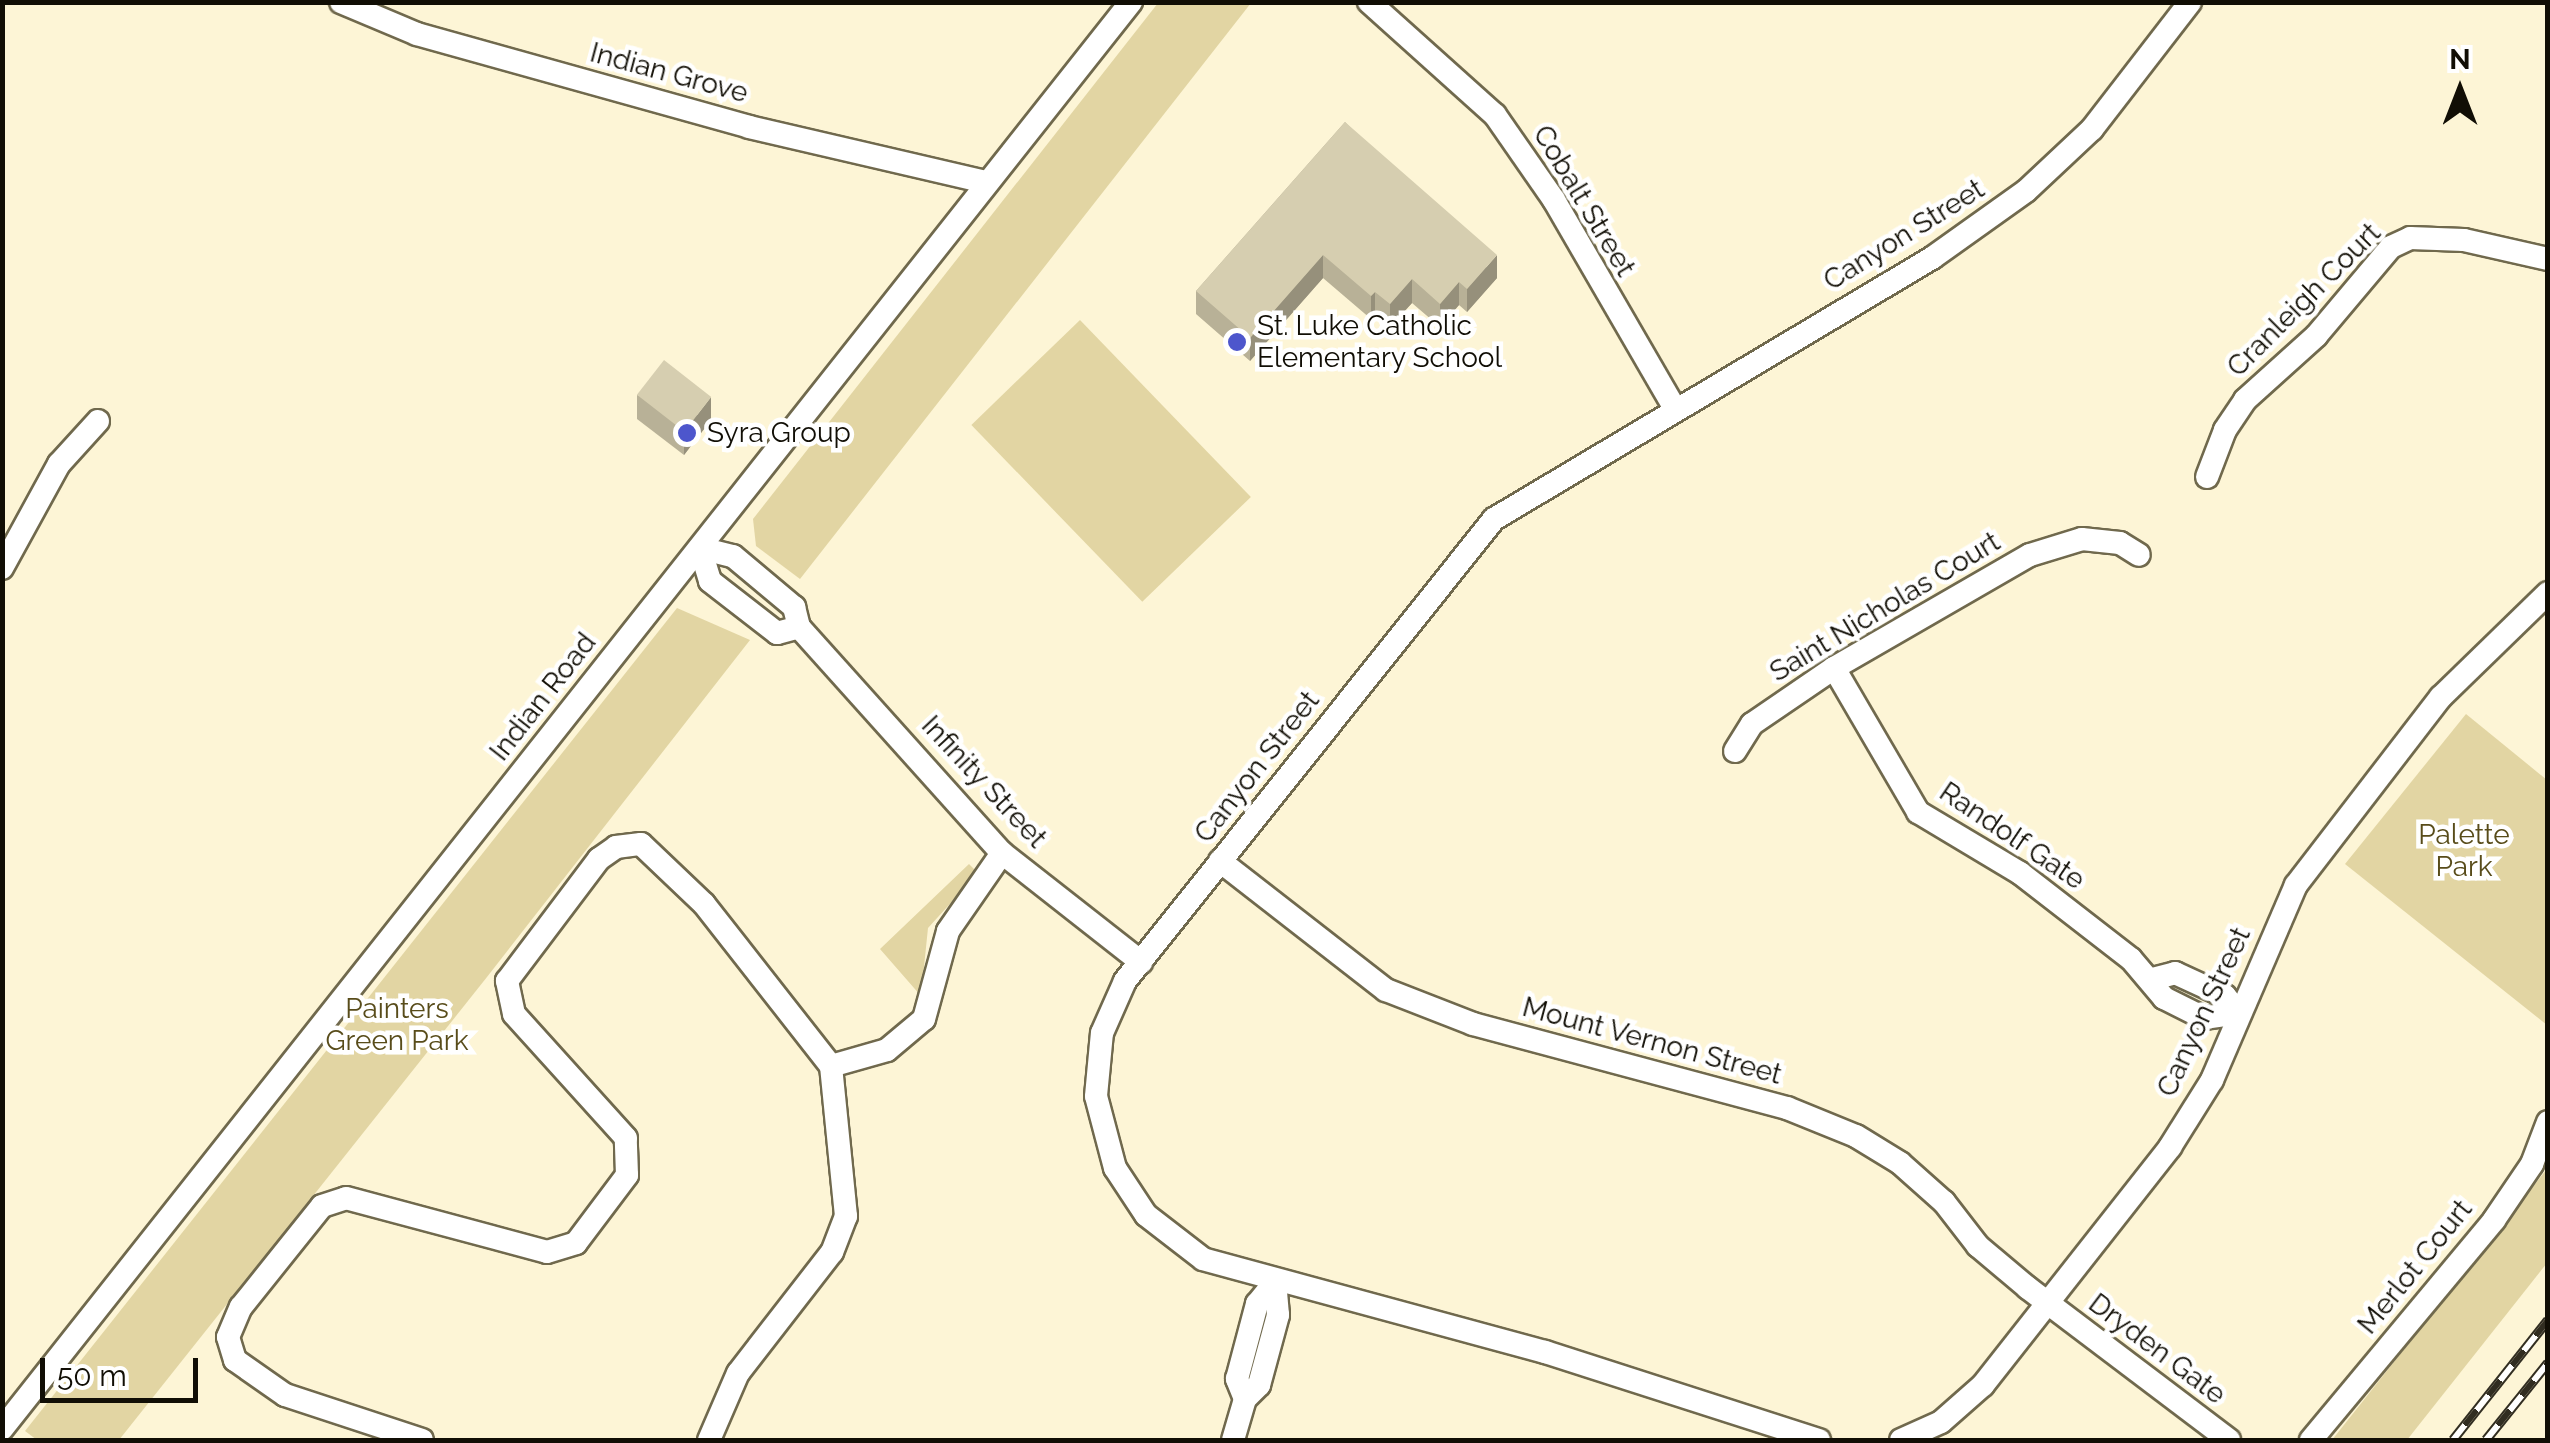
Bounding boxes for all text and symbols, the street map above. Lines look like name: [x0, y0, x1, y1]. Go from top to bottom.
street label: Indian Grove: [586, 36, 752, 110]
north arrow: [2410, 40, 2510, 140]
text: N: [2449, 43, 2471, 76]
street label: Cobalt Street: [1526, 119, 1642, 283]
street label: Canyon Street: [1818, 172, 1990, 298]
street label: Cranleigh Court: [2220, 216, 2388, 384]
place label: St. Luke Catholic Elementary School: [1257, 309, 1503, 375]
marker: St. Luke Catholic Elementary School: [1226, 331, 1248, 353]
place label: Syra Group: [707, 416, 851, 450]
marker: Syra Group: [676, 422, 698, 444]
street label: Saint Nicholas Court: [1764, 525, 2006, 689]
street label: Indian Road: [483, 627, 603, 767]
street label: Canyon Street: [1187, 685, 1327, 849]
street label: Infinity Street: [914, 709, 1054, 855]
street label: Randolf Gate: [1933, 775, 2091, 897]
park label: Palette Park: [2418, 818, 2510, 884]
street label: Canyon Street: [2150, 922, 2258, 1102]
street label: Mount Vernon Street: [1518, 990, 1786, 1092]
park label: Painters Green Park: [326, 992, 468, 1058]
street label: Merlot Court: [2351, 1193, 2479, 1341]
street label: Dryden Gate: [2082, 1287, 2232, 1411]
scale bar: [45, 1338, 202, 1400]
text: 50 m: [57, 1358, 127, 1393]

